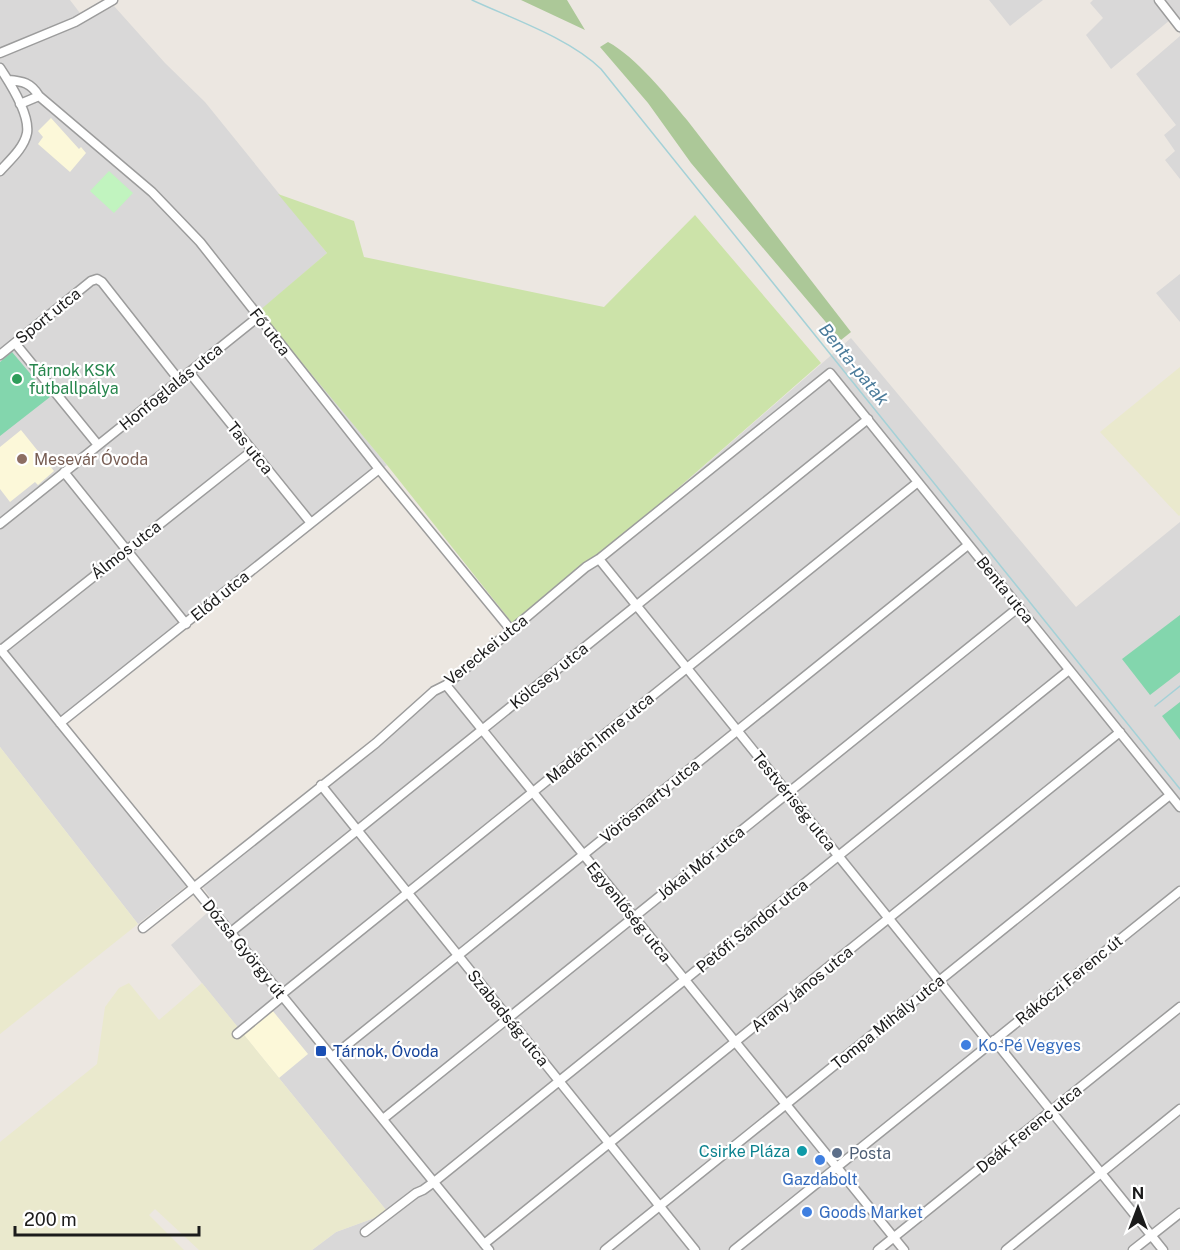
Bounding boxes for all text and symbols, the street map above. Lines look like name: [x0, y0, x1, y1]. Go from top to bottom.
street label: Sport utca: [12, 284, 84, 348]
street label: Fő utca: [246, 305, 294, 359]
water label: Benta-patak: [815, 319, 894, 409]
street label: Honfoglalás utca: [116, 340, 226, 434]
place label: Tárnok KSK futballpálya: [29, 361, 119, 398]
marker: Tárnok KSK futballpálya: [10, 372, 24, 386]
street label: Tas utca: [223, 418, 277, 478]
place label: Mesevár Óvoda: [34, 449, 148, 469]
marker: Mesevár Óvoda: [15, 452, 29, 466]
street label: Álmos utca: [87, 516, 165, 583]
street label: Benta utca: [972, 553, 1038, 627]
street label: Előd utca: [187, 567, 253, 625]
street label: Vereckei utca: [441, 611, 531, 689]
street label: Kölcsey utca: [506, 639, 592, 713]
street label: Madách Imre utca: [542, 689, 658, 787]
street label: Testvériség utca: [748, 747, 840, 855]
street label: Vörösmarty utca: [596, 755, 704, 847]
street label: Jókai Mór utca: [654, 822, 748, 904]
street label: Egyenlőség utca: [583, 858, 675, 966]
street label: Petőfi Sándor utca: [692, 875, 812, 977]
street label: Dózsa György út: [198, 896, 290, 1002]
street label: Rákóczi Ferenc út: [1012, 931, 1126, 1029]
street label: Arany János utca: [747, 942, 857, 1036]
street label: Szabadság utca: [463, 966, 553, 1070]
street label: Tompa Mihály utca: [828, 971, 948, 1073]
place label: Ko-Pé Vegyes: [978, 1036, 1081, 1055]
marker: Ko-Pé Vegyes: [959, 1038, 973, 1052]
place label: Tárnok, Óvoda: [333, 1041, 439, 1061]
marker: Tárnok, Óvoda: [314, 1044, 328, 1058]
street label: Deák Ferenc utca: [973, 1081, 1085, 1177]
place label: Csirke Pláza: [699, 1142, 790, 1161]
marker: Csirke Pláza: [795, 1144, 809, 1158]
place label: Posta: [849, 1144, 891, 1163]
marker: Posta: [830, 1146, 844, 1160]
marker: Gazdabolt: [813, 1153, 827, 1167]
place label: Gazdabolt: [782, 1170, 858, 1189]
north arrow: [1108, 1178, 1168, 1238]
text: N: [1132, 1184, 1144, 1203]
scale bar: [15, 1199, 200, 1237]
place label: Goods Market: [819, 1203, 923, 1222]
marker: Goods Market: [800, 1205, 814, 1219]
text: 200 m: [24, 1209, 77, 1230]

